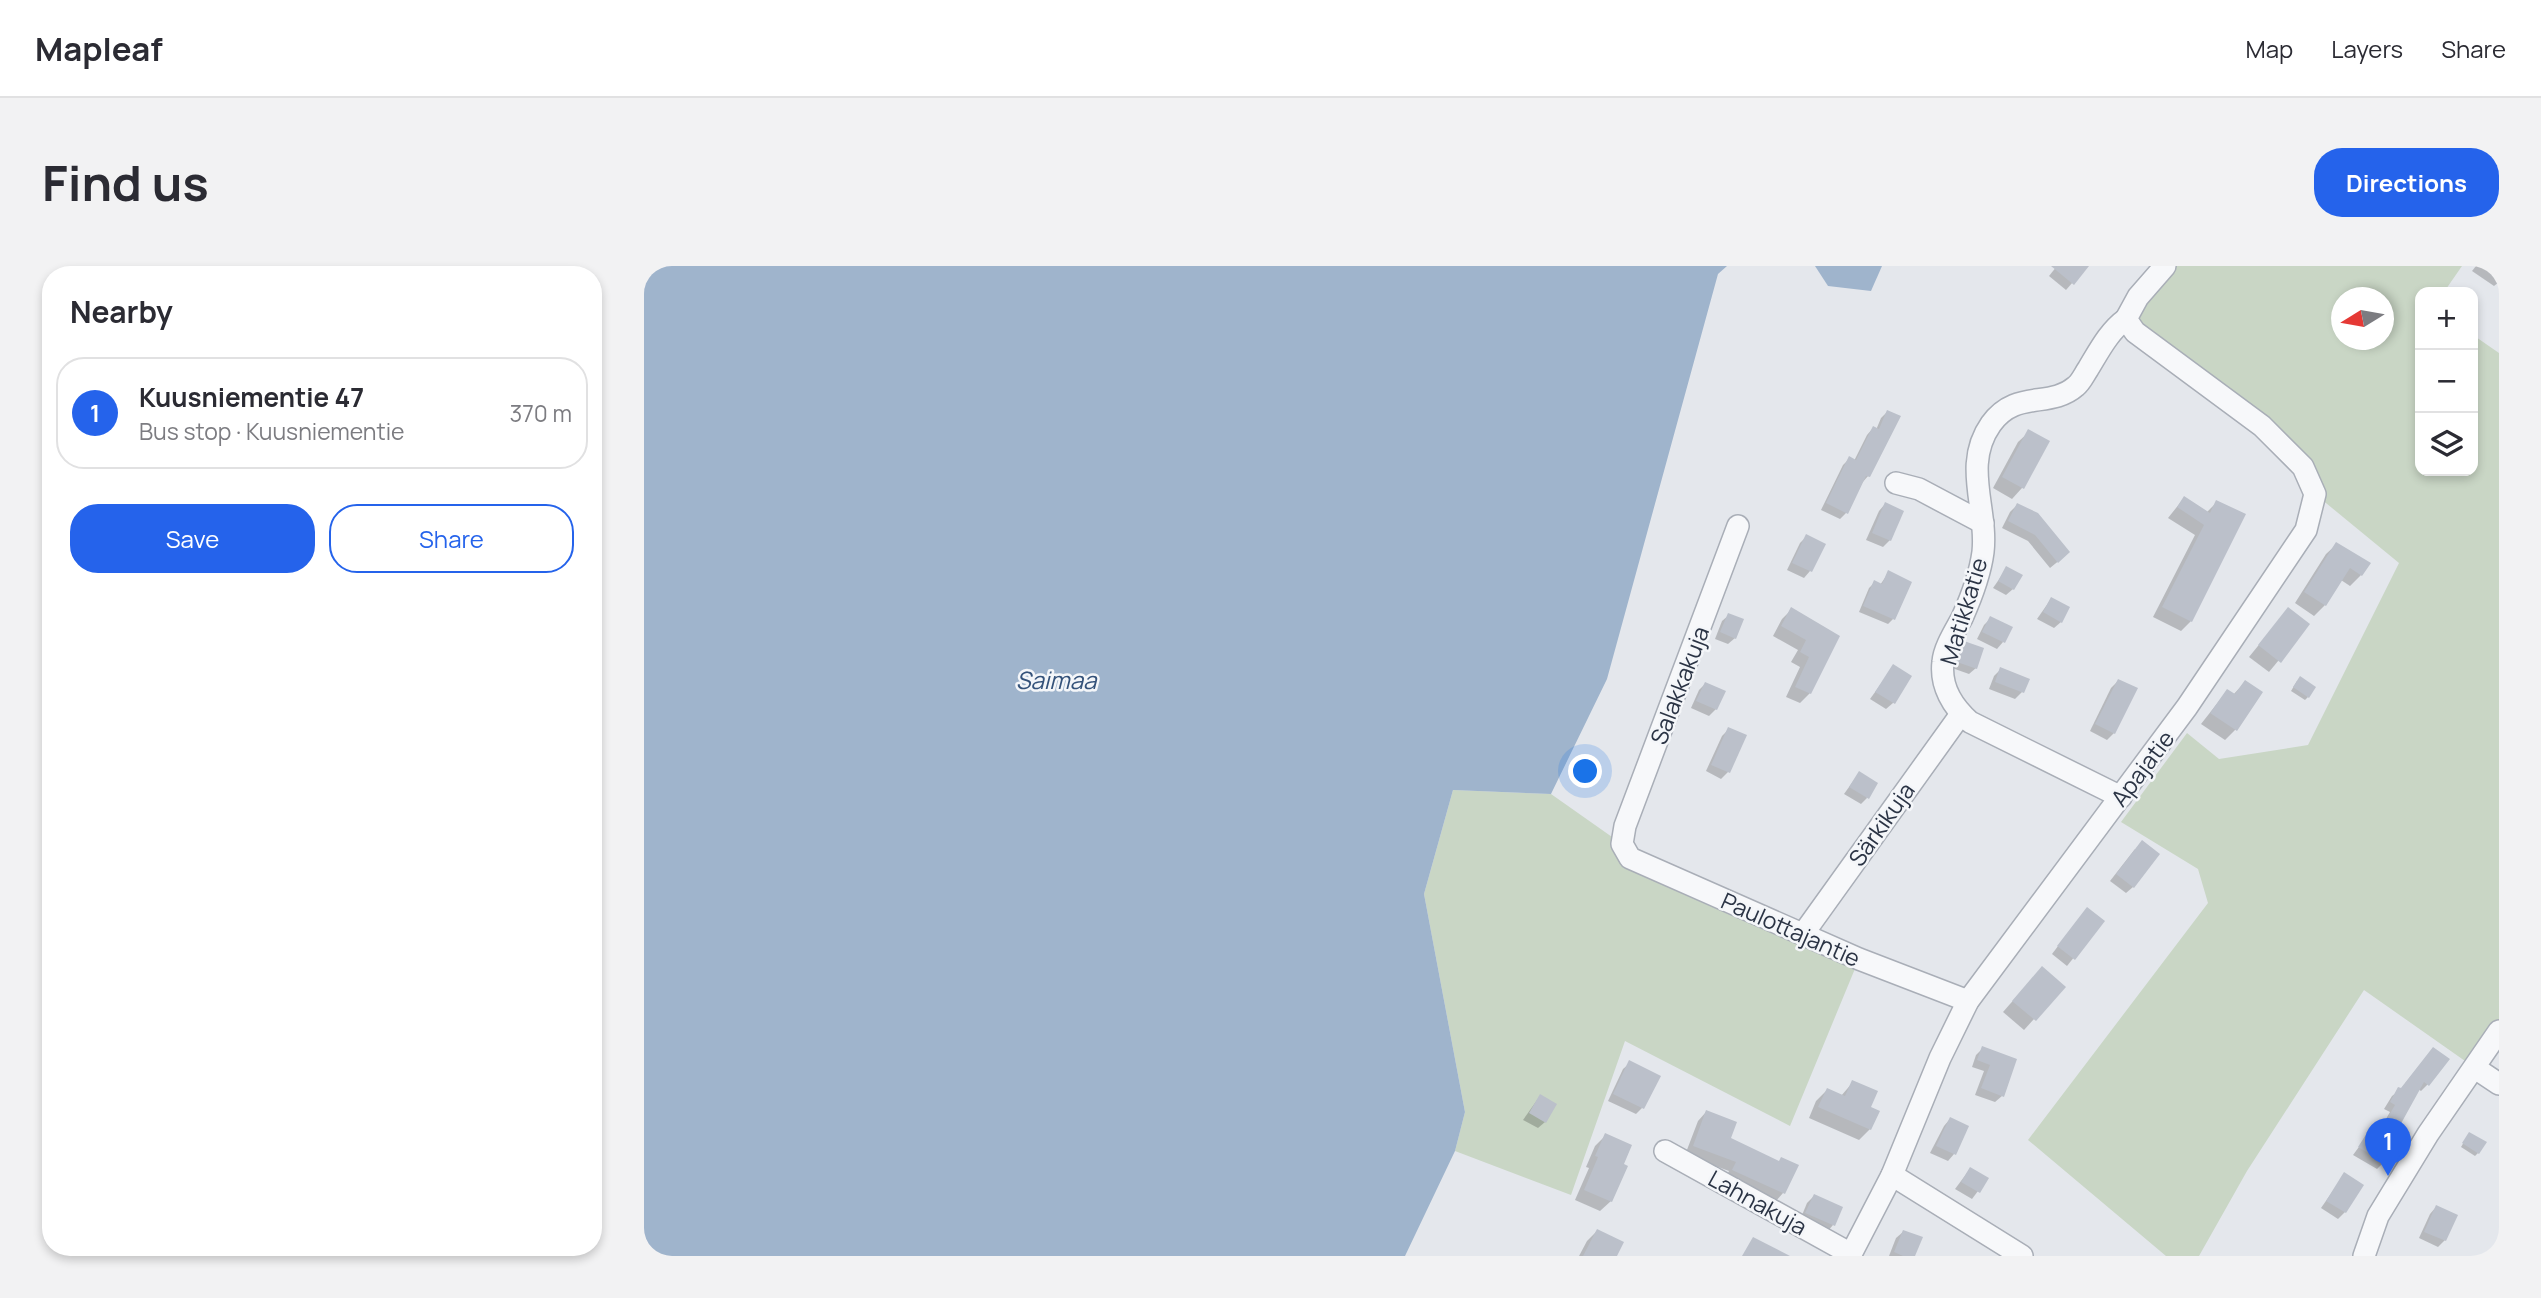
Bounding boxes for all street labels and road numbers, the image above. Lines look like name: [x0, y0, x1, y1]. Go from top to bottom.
street label: Matikkatie: [1932, 554, 1994, 668]
street label: Salakkakuja: [1642, 621, 1716, 749]
street label: Apajatie: [2103, 723, 2181, 813]
street label: Särkikuja: [1840, 776, 1922, 872]
street label: Paulottajantie: [1717, 884, 1865, 974]
street label: Lahnakuja: [1703, 1162, 1813, 1242]

